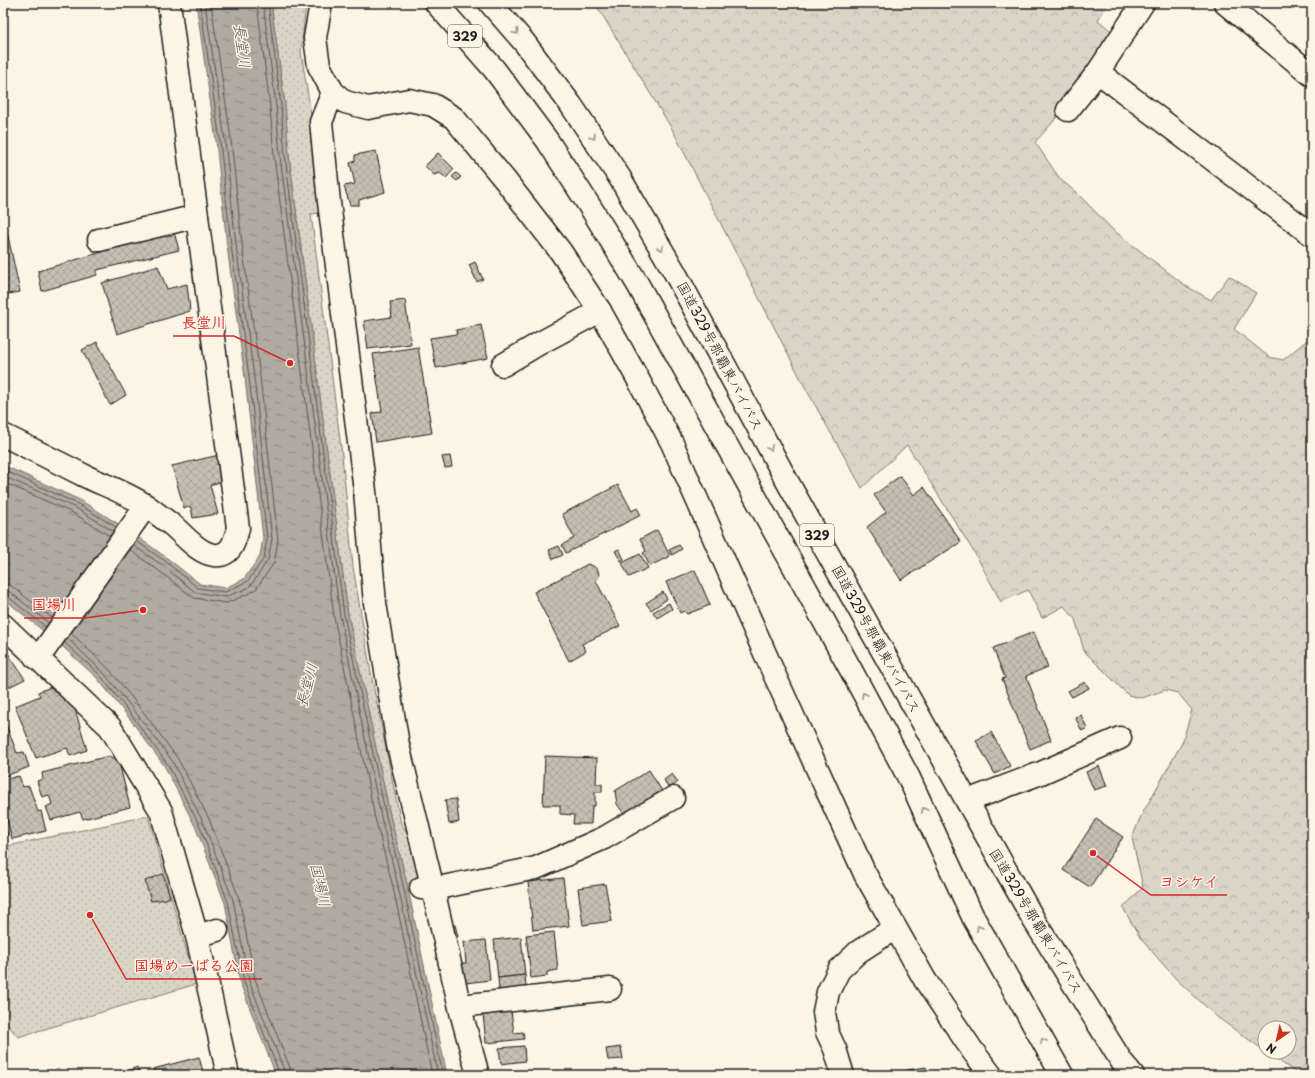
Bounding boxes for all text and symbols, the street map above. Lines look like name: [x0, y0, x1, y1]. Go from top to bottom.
water label: 長堂川: [229, 22, 258, 70]
road number: 329: [448, 25, 482, 47]
one-way arrow: [511, 28, 518, 35]
one-way arrow: [588, 133, 596, 140]
one-way arrow: [656, 244, 663, 251]
street label: 国道329号那覇東バイパス: [672, 277, 769, 434]
callout: 長堂川: [173, 309, 234, 336]
text: 長堂川: [181, 310, 227, 333]
one-way arrow: [765, 444, 772, 451]
road number: 329: [800, 524, 834, 546]
street label: 国道329号那覇東バイパス: [827, 561, 926, 717]
callout: 国場川: [24, 591, 85, 618]
text: 国場川: [31, 592, 77, 615]
water label: 長堂川: [289, 660, 322, 709]
one-way arrow: [862, 691, 869, 699]
one-way arrow: [921, 807, 929, 814]
street label: 国道329号那覇東バイパス: [985, 844, 1088, 998]
water label: 国場川: [305, 860, 338, 909]
callout: ヨシケイ: [1151, 868, 1227, 895]
text: ヨシケイ: [1159, 869, 1219, 892]
one-way arrow: [976, 925, 983, 932]
callout: 国場めーばる公園: [126, 952, 262, 979]
text: 国場めーばる公園: [134, 953, 254, 976]
north arrow: [1257, 1020, 1297, 1060]
one-way arrow: [1040, 1038, 1047, 1045]
text: N: [1263, 1039, 1279, 1058]

